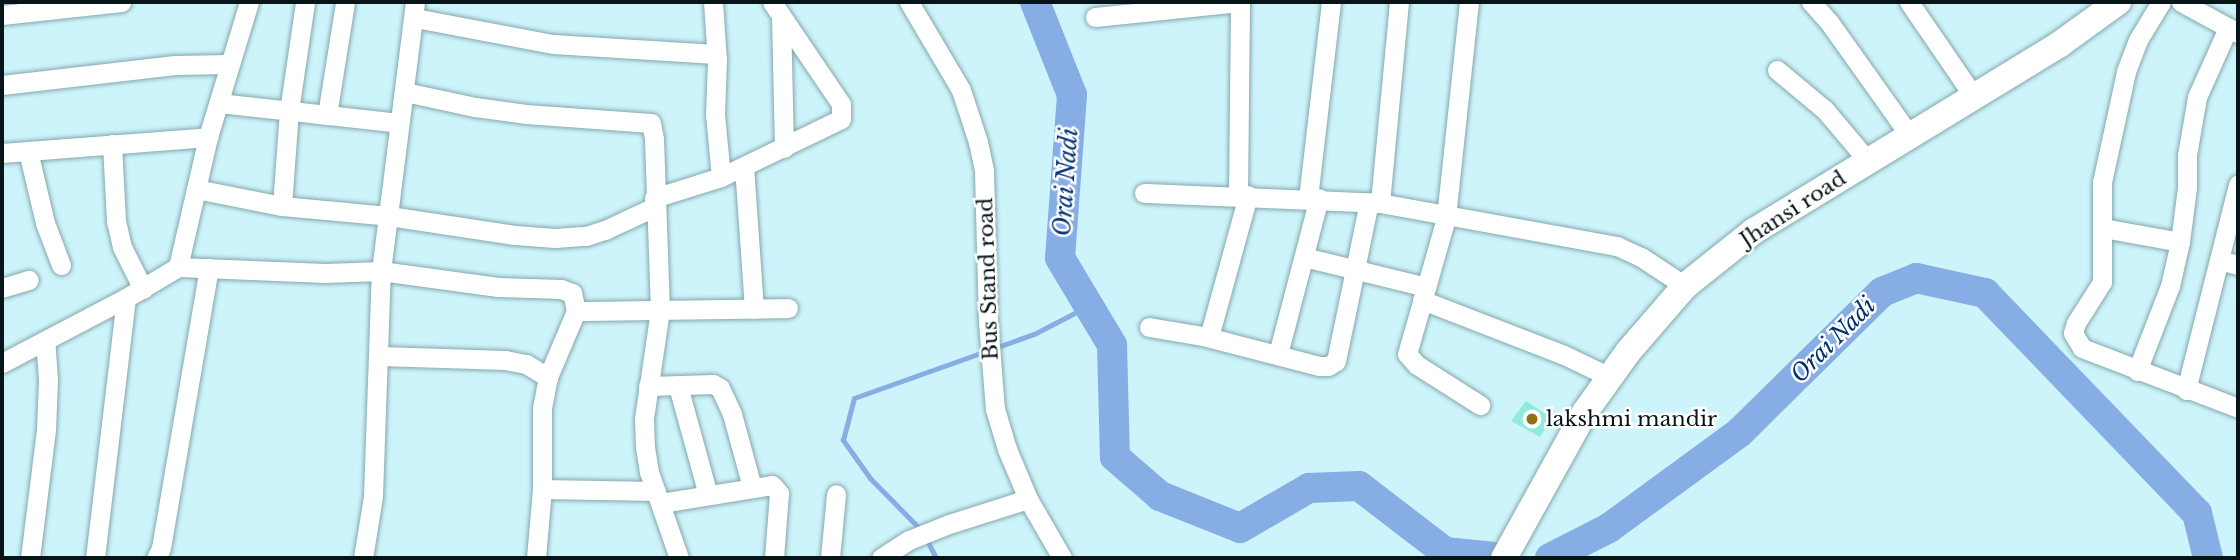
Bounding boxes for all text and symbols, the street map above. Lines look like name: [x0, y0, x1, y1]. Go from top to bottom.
water label: Orai Nadi: [1048, 126, 1084, 238]
street label: Jhansi road: [1735, 166, 1851, 252]
street label: Bus Stand road: [973, 197, 1003, 361]
water label: Orai Nadi: [1784, 291, 1882, 389]
place label: lakshmi mandir: [1546, 406, 1717, 432]
marker: lakshmi mandir: [1524, 411, 1540, 427]

